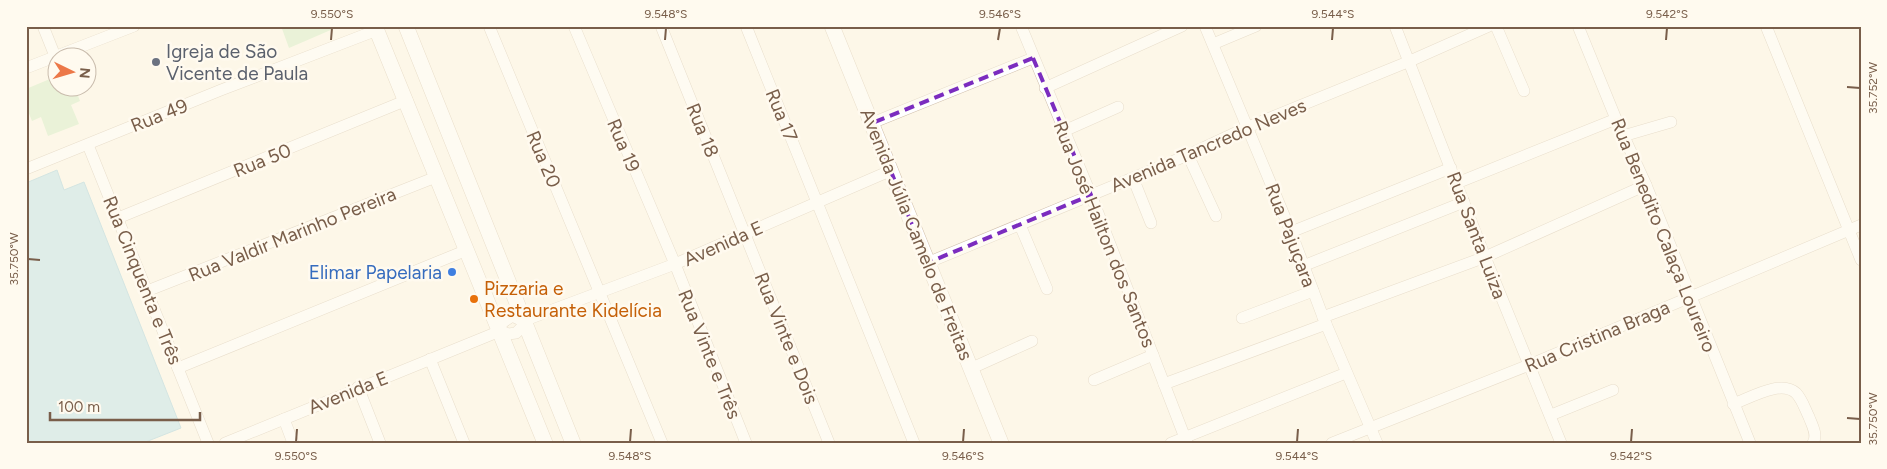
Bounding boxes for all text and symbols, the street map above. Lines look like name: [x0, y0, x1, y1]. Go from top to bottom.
text: 9.550°S: [311, 7, 353, 21]
text: 9.548°S: [645, 7, 687, 21]
text: 9.546°S: [979, 7, 1021, 21]
text: 9.544°S: [1312, 7, 1354, 21]
text: 9.542°S: [1646, 7, 1688, 21]
place label: Igreja de São Vicente de Paula: [166, 40, 308, 85]
north arrow: [48, 48, 98, 98]
marker: Igreja de São Vicente de Paula: [150, 56, 162, 68]
text: 35.752°W: [1866, 62, 1880, 114]
text: N: [76, 67, 93, 79]
street label: Rua 17: [761, 85, 802, 145]
street label: Rua 49: [127, 94, 191, 137]
street label: Avenida Tancredo Neves: [1107, 94, 1310, 197]
street label: Rua 18: [681, 100, 724, 161]
street label: Avenida Júlia Camelo de Freitas: [855, 105, 978, 364]
street label: Rua 19: [602, 115, 645, 175]
street label: Rua Benedito Calaça Loureiro: [1606, 115, 1721, 356]
street label: Rua José Hailton dos Santos: [1048, 118, 1161, 351]
street label: Rua 20: [521, 127, 566, 191]
street label: Rua 50: [230, 139, 294, 182]
street label: Rua Santa Luiza: [1442, 168, 1511, 302]
street label: Rua Pajuçara: [1260, 180, 1321, 290]
street label: Rua Valdir Marinho Pereira: [185, 182, 399, 287]
street label: Rua Cinquenta e Três: [98, 192, 187, 368]
street label: Avenida E: [680, 216, 766, 271]
text: 35.750°W: [7, 232, 21, 285]
place label: Elimar Papelaria: [309, 261, 442, 284]
marker: Elimar Papelaria: [446, 266, 458, 278]
street label: Rua Vinte e Dois: [750, 269, 823, 407]
place label: Pizzaria e Restaurante Kidelícia: [484, 277, 662, 322]
street label: Rua Vinte e Três: [673, 286, 746, 422]
marker: Pizzaria e Restaurante Kidelícia: [468, 293, 480, 305]
street label: Rua Cristina Braga: [1521, 296, 1673, 377]
street label: Avenida E: [305, 366, 392, 419]
scale bar: [50, 389, 200, 421]
text: 35.750°W: [1866, 392, 1880, 445]
text: 100 m: [58, 398, 100, 416]
text: 9.550°S: [275, 449, 317, 463]
text: 9.548°S: [609, 449, 651, 463]
text: 9.546°S: [942, 449, 984, 463]
text: 9.544°S: [1276, 449, 1318, 463]
text: 9.542°S: [1610, 449, 1652, 463]

